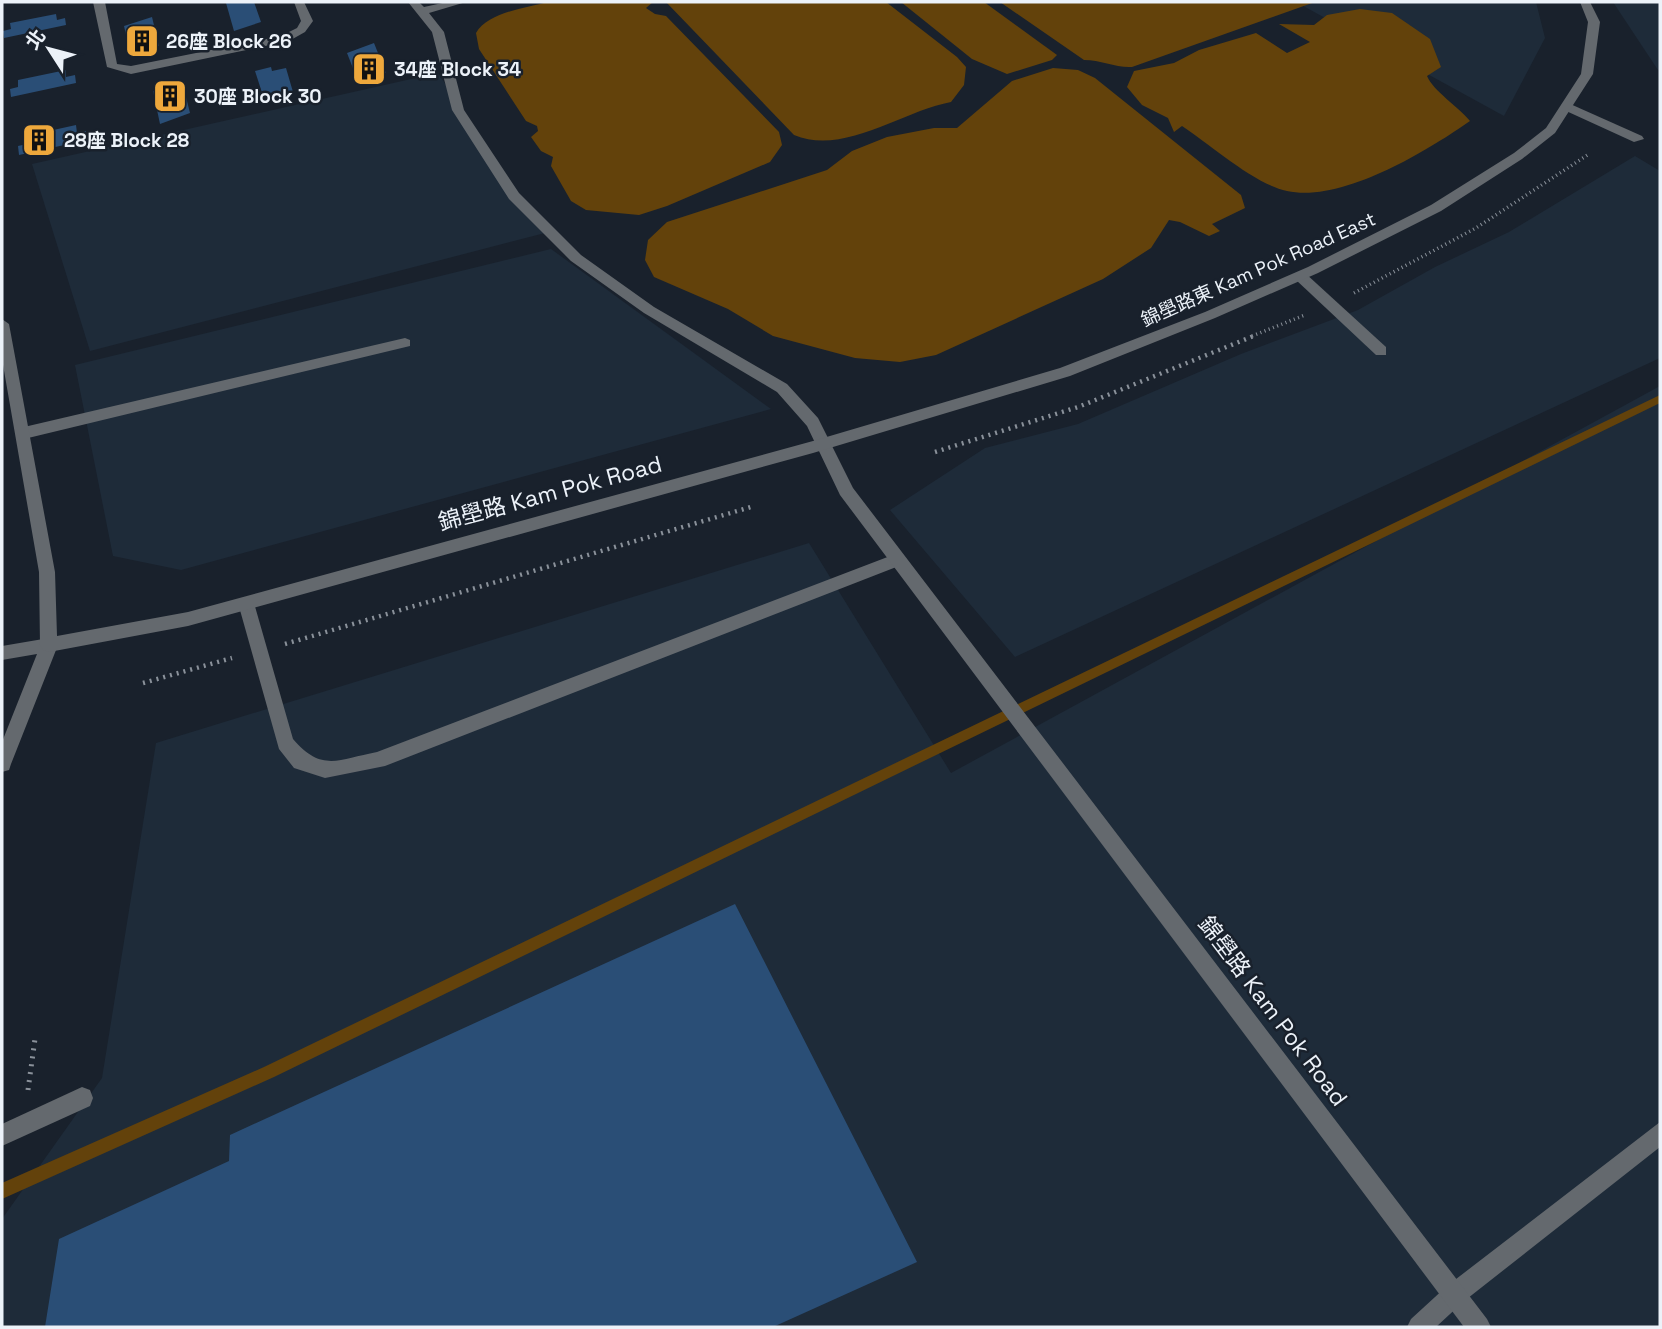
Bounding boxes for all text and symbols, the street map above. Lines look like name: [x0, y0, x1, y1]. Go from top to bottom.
north arrow: [14, 14, 84, 84]
building icon: 26座 Block 26: [123, 22, 161, 60]
text: 北: [20, 24, 51, 54]
place label: 26座 Block 26: [166, 29, 292, 54]
building icon: 34座 Block 34: [350, 50, 388, 88]
place label: 34座 Block 34: [394, 57, 521, 82]
building icon: 30座 Block 30: [151, 77, 189, 115]
place label: 30座 Block 30: [194, 84, 322, 109]
building icon: 28座 Block 28: [20, 121, 58, 159]
place label: 28座 Block 28: [64, 128, 189, 153]
street label: 錦壆路東 Kam Pok Road East: [1137, 206, 1379, 333]
street label: 錦壆路 Kam Pok Road: [435, 449, 665, 537]
street label: 錦壆路 Kam Pok Road: [1192, 910, 1354, 1112]

